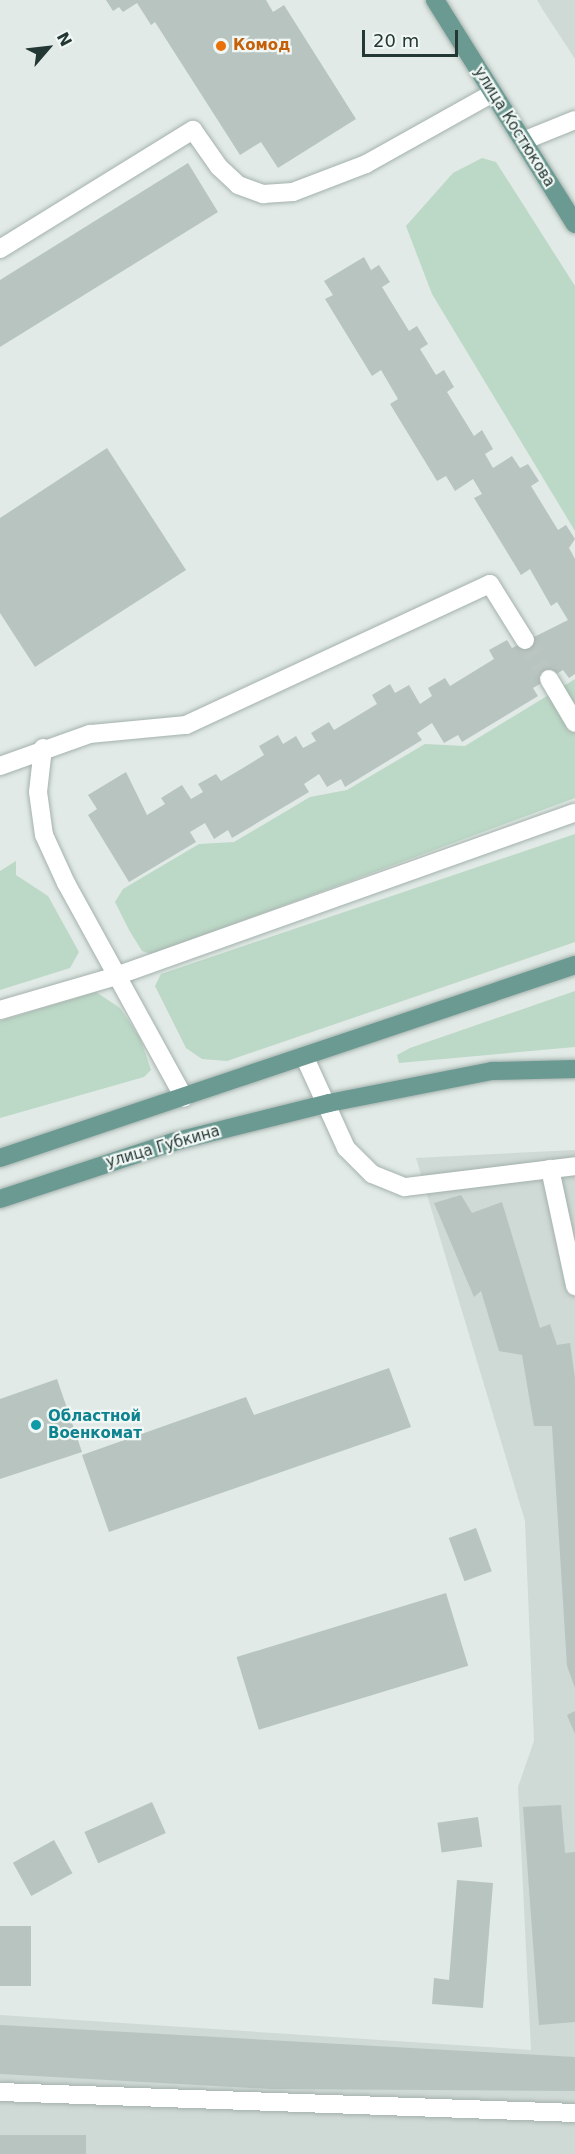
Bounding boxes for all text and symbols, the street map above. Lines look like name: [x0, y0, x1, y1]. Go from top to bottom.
north arrow: [18, 18, 78, 78]
scale bar: [365, 18, 461, 56]
text: N: [53, 29, 76, 50]
text: 20 m: [373, 30, 419, 51]
place label: Комод: [233, 37, 290, 55]
marker: Комод: [214, 39, 228, 53]
street label: улица Костюкова: [470, 64, 558, 190]
street label: улица Губкина: [104, 1122, 222, 1172]
place label: Областной Военкомат: [48, 1407, 142, 1442]
marker: Областной Военкомат: [29, 1418, 43, 1432]

